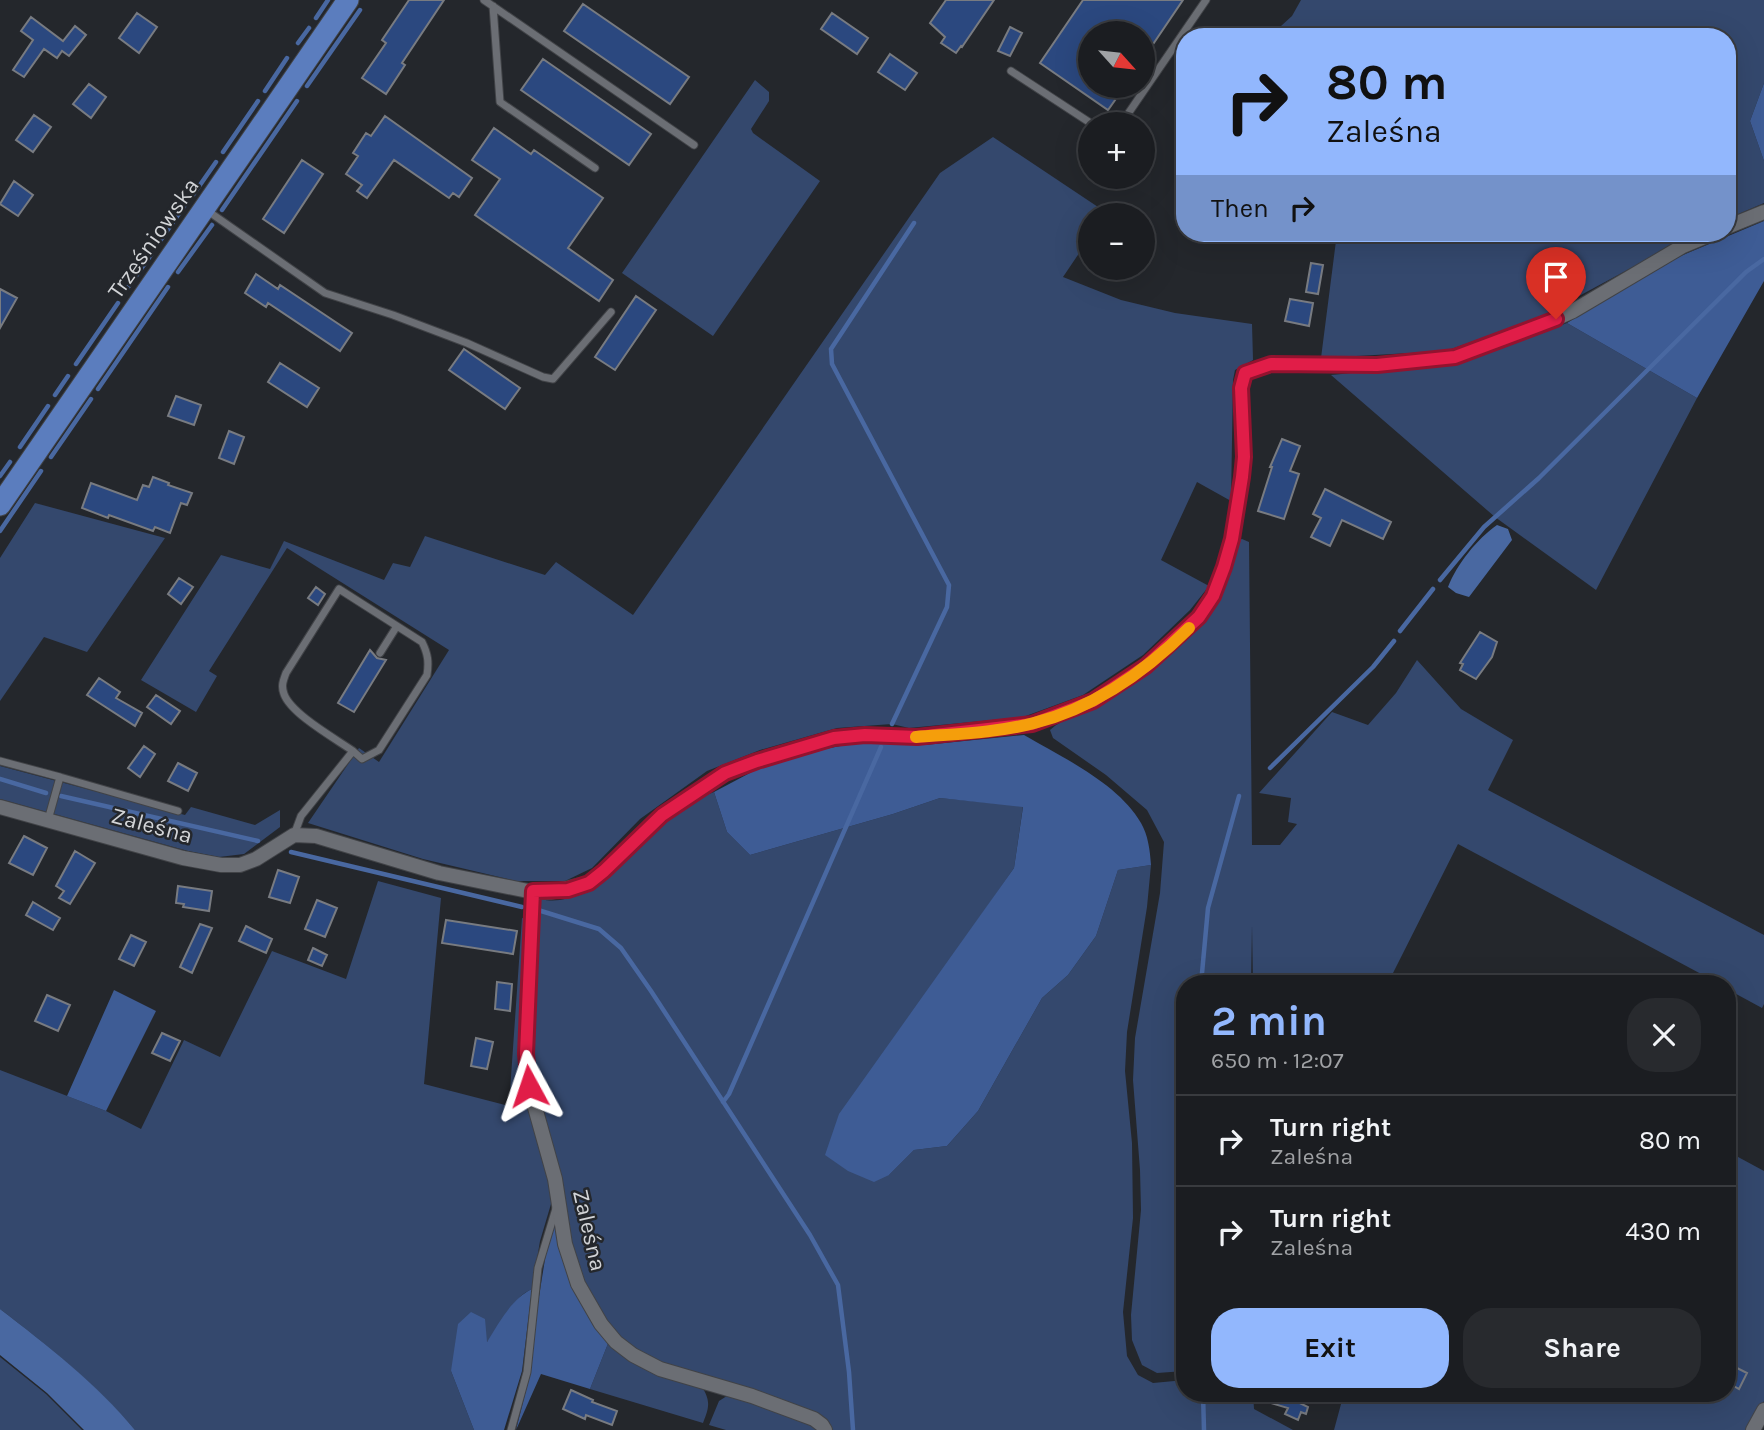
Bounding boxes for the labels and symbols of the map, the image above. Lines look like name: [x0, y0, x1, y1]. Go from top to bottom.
north arrow: [1078, 21, 1155, 98]
street label: Trześniowska: [102, 173, 205, 304]
pin: [1526, 247, 1586, 319]
street label: Zaleśna: [108, 802, 196, 849]
position arrow: [492, 1049, 566, 1123]
street label: Zaleśna: [567, 1187, 612, 1274]

